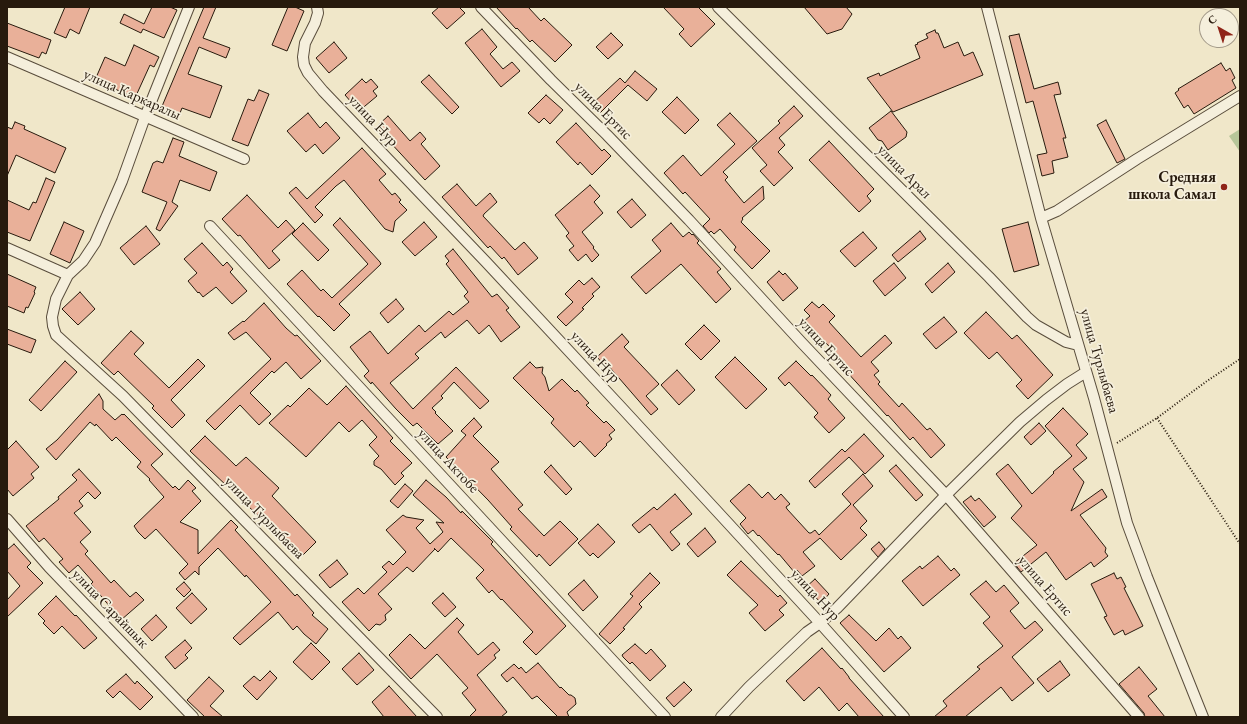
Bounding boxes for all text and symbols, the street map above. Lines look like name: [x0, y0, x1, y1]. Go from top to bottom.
north arrow: [1199, 8, 1239, 48]
text: С: [1205, 12, 1220, 27]
street label: улица Каркаралы: [81, 66, 183, 124]
street label: улица Ертис: [570, 78, 636, 144]
street label: улица Нур: [344, 92, 402, 150]
street label: улица Арал: [873, 141, 935, 203]
place label: Средняя школа Самал: [1128, 169, 1216, 204]
marker: Средняя школа Самал: [1219, 182, 1229, 192]
street label: улица Турлыбаева: [1075, 307, 1123, 415]
street label: улица Ертис: [794, 314, 858, 380]
street label: улица Нур: [566, 327, 624, 387]
street label: улица Актобе: [413, 425, 483, 497]
street label: улица Турлыбаева: [220, 473, 308, 563]
street label: улица Ертис: [1014, 552, 1076, 620]
street label: улица Нур: [786, 565, 844, 625]
street label: улица Сарайшык: [68, 566, 152, 652]

